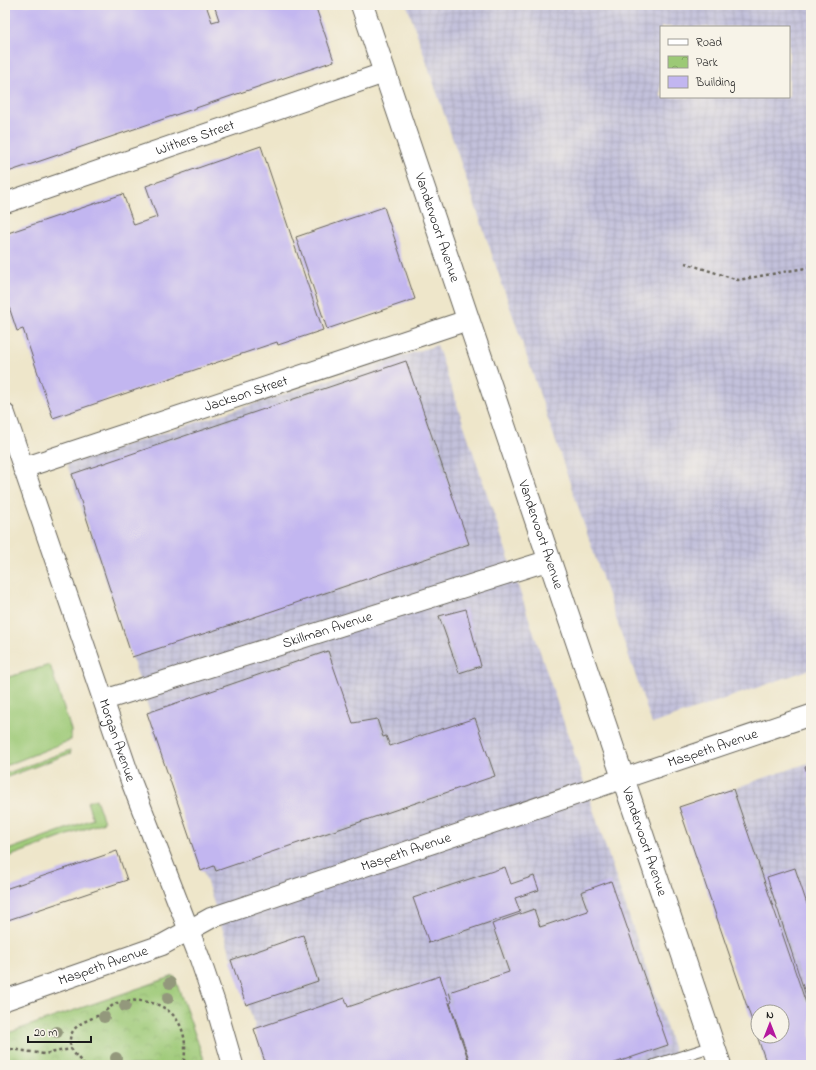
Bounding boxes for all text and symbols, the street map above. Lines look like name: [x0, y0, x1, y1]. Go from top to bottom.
legend: [660, 26, 790, 98]
text: Road: [696, 34, 722, 52]
text: Park: [696, 54, 718, 72]
text: Building: [695, 74, 735, 93]
street label: Withers Street: [153, 114, 238, 161]
street label: Vandervoort Avenue: [409, 169, 466, 286]
street label: Jackson Street: [201, 370, 291, 418]
street label: Vandervoort Avenue: [512, 476, 569, 593]
street label: Skillman Avenue: [280, 606, 376, 654]
street label: Morgan Avenue: [93, 696, 141, 785]
street label: Maspeth Avenue: [665, 723, 761, 773]
street label: Vandervoort Avenue: [616, 783, 673, 900]
street label: Maspeth Avenue: [358, 827, 454, 877]
street label: Maspeth Avenue: [55, 940, 152, 991]
north arrow: [750, 1004, 790, 1044]
text: N: [766, 1007, 774, 1023]
scale bar: [28, 1018, 91, 1044]
text: 20 m: [34, 1024, 57, 1042]

